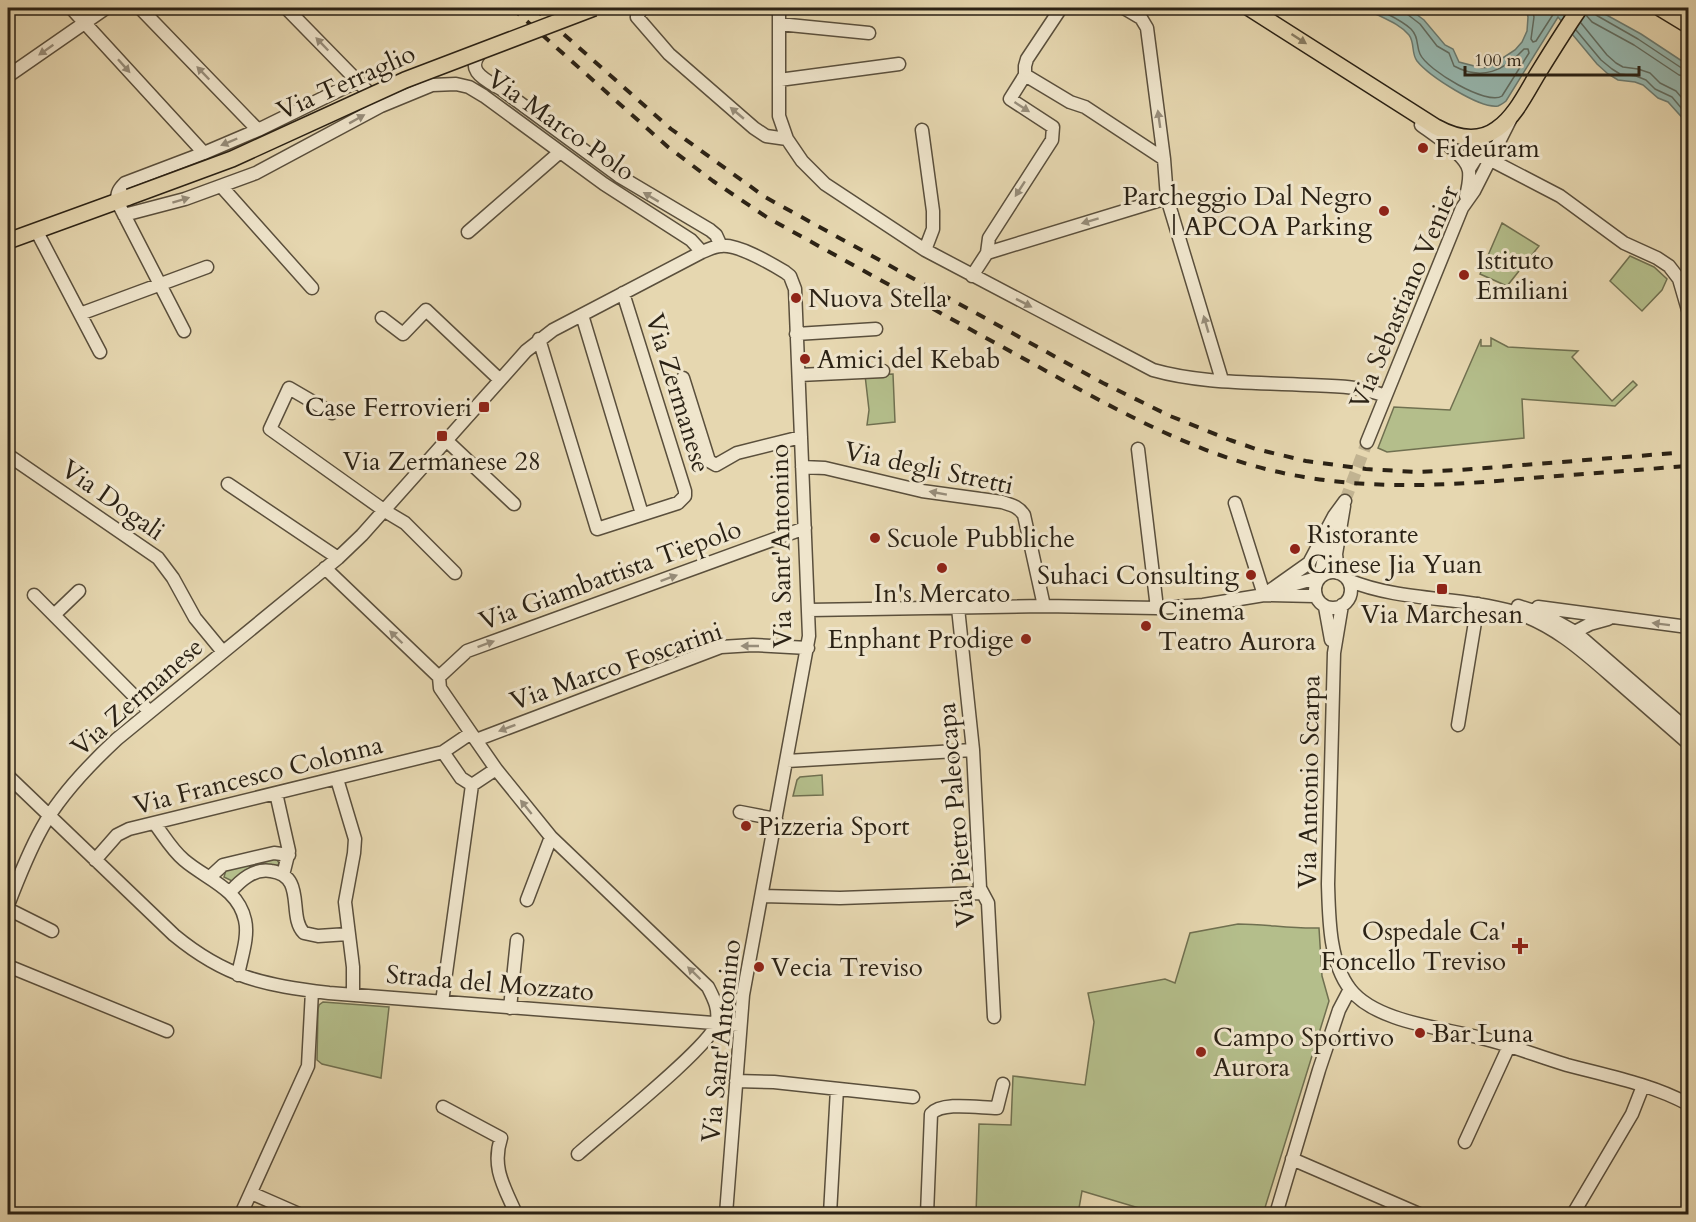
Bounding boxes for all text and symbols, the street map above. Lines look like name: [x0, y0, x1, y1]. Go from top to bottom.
one-way arrow: [1290, 34, 1307, 45]
street label: Via Terraglio: [271, 36, 421, 128]
one-way arrow: [315, 38, 329, 52]
scale bar: [1465, 39, 1639, 77]
one-way arrow: [38, 44, 54, 55]
text: 100 m: [1474, 48, 1522, 73]
one-way arrow: [117, 58, 130, 73]
street label: Via Marco Polo: [480, 61, 642, 189]
one-way arrow: [196, 66, 210, 80]
one-way arrow: [1014, 102, 1030, 113]
one-way arrow: [729, 107, 745, 120]
one-way arrow: [1154, 109, 1164, 128]
one-way arrow: [349, 114, 366, 124]
place label: Fideuram: [1435, 131, 1540, 166]
one-way arrow: [220, 138, 238, 148]
marker: Fideuram: [1416, 141, 1430, 155]
place label: Parcheggio Dal Negro | APCOA Parking: [1122, 179, 1372, 244]
street label: Via Sebastiano Venier: [1341, 179, 1467, 414]
one-way arrow: [1015, 181, 1026, 197]
one-way arrow: [643, 192, 659, 203]
one-way arrow: [172, 195, 190, 204]
marker: Parcheggio Dal Negro | APCOA Parking: [1377, 204, 1391, 218]
one-way arrow: [1081, 217, 1099, 226]
place label: Istituto Emiliani: [1476, 243, 1569, 308]
marker: Istituto Emiliani: [1457, 268, 1471, 282]
place label: Nuova Stella: [808, 281, 947, 316]
marker: Nuova Stella: [789, 291, 803, 305]
one-way arrow: [1016, 298, 1033, 308]
street label: Via Zermanese: [637, 309, 719, 477]
one-way arrow: [1201, 315, 1210, 333]
place label: Amici del Kebab: [817, 342, 1001, 377]
marker: Amici del Kebab: [798, 352, 812, 366]
place label: Case Ferrovieri: [305, 390, 472, 425]
marker: Case Ferrovieri: [477, 400, 491, 414]
marker: Via Zermanese 28: [435, 429, 449, 443]
street label: Via degli Stretti: [841, 433, 1017, 503]
place label: Via Zermanese 28: [343, 444, 541, 479]
street label: Via Sant'Antonino: [762, 444, 800, 648]
street label: Via Dogali: [54, 451, 172, 549]
one-way arrow: [928, 489, 947, 498]
street label: Via Giambattista Tiepolo: [474, 511, 746, 639]
place label: Ristorante Cinese Jia Yuan: [1307, 517, 1482, 582]
place label: Scuole Pubbliche: [887, 521, 1075, 556]
marker: Scuole Pubbliche: [868, 531, 882, 545]
marker: Ristorante Cinese Jia Yuan: [1288, 542, 1302, 556]
place label: Suhaci Consulting: [1037, 558, 1239, 593]
marker: In's Mercato: [935, 561, 949, 575]
marker: Suhaci Consulting: [1244, 568, 1258, 582]
one-way arrow: [660, 572, 678, 582]
place label: In's Mercato: [874, 576, 1010, 611]
marker: Via Marchesan: [1435, 582, 1449, 596]
place label: Cinema Teatro Aurora: [1158, 594, 1316, 659]
place label: Via Marchesan: [1361, 597, 1523, 632]
street label: Via Marco Foscarini: [505, 613, 727, 719]
marker: Cinema Teatro Aurora: [1139, 619, 1153, 633]
one-way arrow: [1651, 619, 1670, 629]
place label: Enphant Prodige: [827, 622, 1014, 657]
street label: Via Zermanese: [63, 630, 211, 764]
one-way arrow: [390, 630, 404, 644]
marker: Enphant Prodige: [1019, 632, 1033, 646]
one-way arrow: [477, 639, 495, 649]
one-way arrow: [740, 641, 759, 651]
street label: Via Antonio Scarpa: [1290, 675, 1328, 889]
street label: Via Pietro Paleocapa: [929, 701, 983, 929]
one-way arrow: [498, 724, 516, 733]
street label: Via Francesco Colonna: [130, 727, 386, 823]
one-way arrow: [521, 799, 533, 814]
place label: Pizzeria Sport: [758, 809, 909, 844]
marker: Pizzeria Sport: [739, 819, 753, 833]
place label: Ospedale Ca' Foncello Treviso: [1321, 914, 1506, 979]
marker: Ospedale Ca' Foncello Treviso: [1511, 937, 1529, 955]
street label: Via Sant'Antonino: [693, 938, 749, 1144]
place label: Vecia Treviso: [771, 950, 923, 985]
street label: Strada del Mozzato: [385, 956, 595, 1010]
marker: Vecia Treviso: [752, 960, 766, 974]
one-way arrow: [688, 967, 702, 981]
place label: Bar Luna: [1432, 1016, 1533, 1051]
place label: Campo Sportivo Aurora: [1213, 1020, 1394, 1085]
marker: Bar Luna: [1413, 1026, 1427, 1040]
marker: Campo Sportivo Aurora: [1194, 1045, 1208, 1059]

